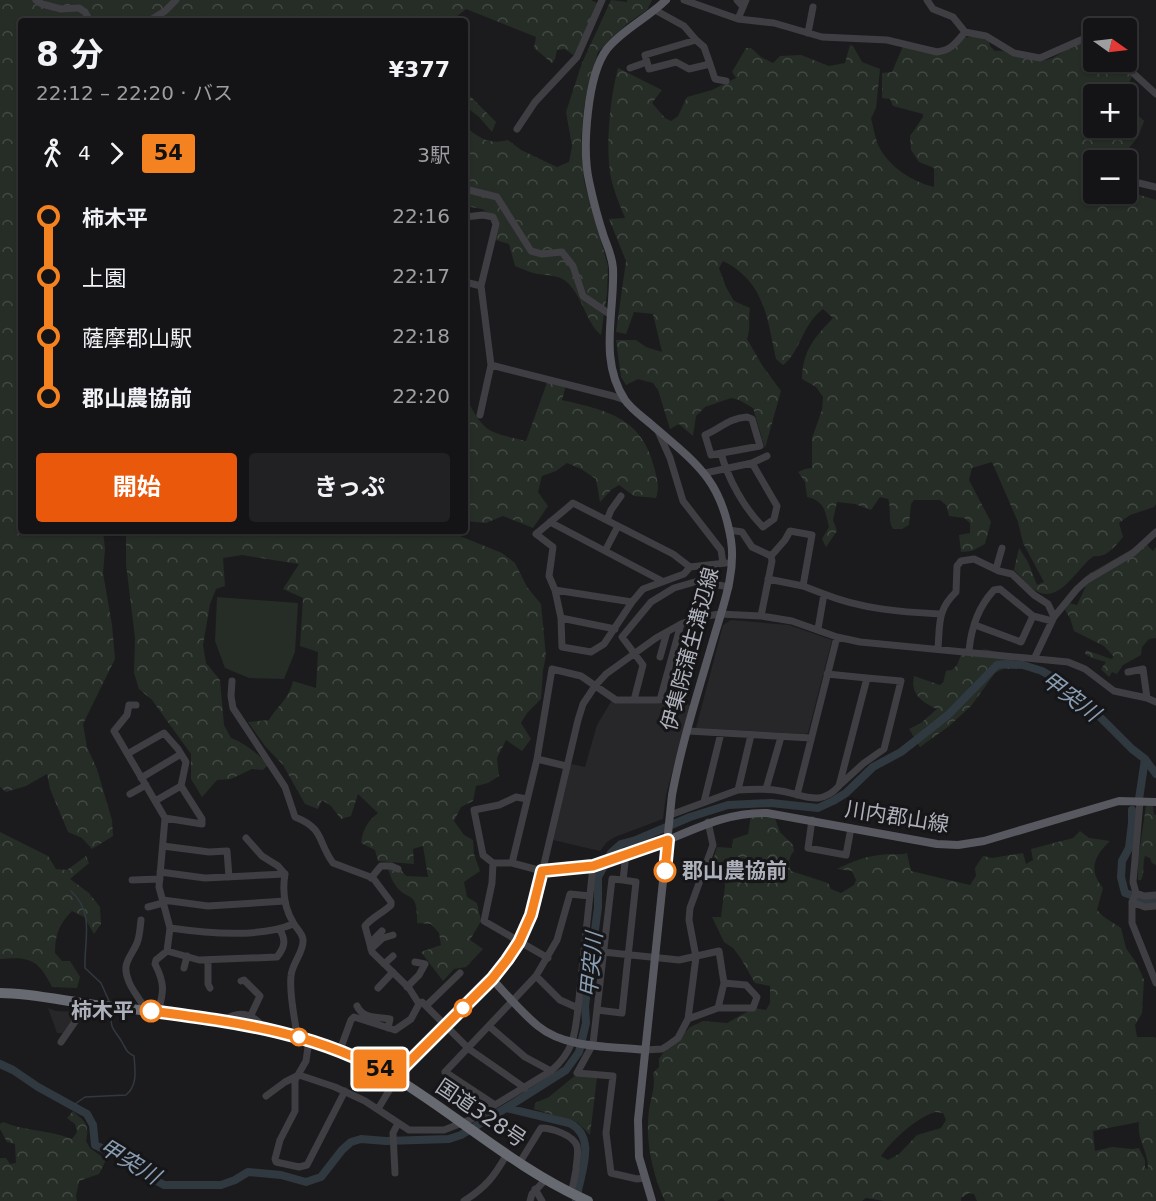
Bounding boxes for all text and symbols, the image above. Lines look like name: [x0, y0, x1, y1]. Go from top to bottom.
north arrow: [1083, 18, 1137, 72]
map controls: [1083, 18, 1137, 204]
text: 8 分: [36, 35, 103, 74]
text: ¥377: [389, 57, 450, 82]
text: 22:12 – 22:20 · バス: [36, 81, 233, 105]
button: +: [1083, 84, 1137, 138]
icon: walk: [36, 137, 69, 170]
icon: forward: [100, 137, 133, 170]
text: 4: [78, 141, 91, 165]
text: 54: [154, 141, 183, 165]
text: 3駅: [417, 143, 450, 167]
button: −: [1083, 150, 1137, 204]
text: 22:16: [392, 204, 450, 228]
text: 柿木平: [82, 206, 148, 231]
text: 22:17: [392, 264, 450, 288]
text: 上園: [82, 266, 126, 291]
text: 22:18: [392, 324, 450, 348]
text: 薩摩郡山駅: [82, 326, 192, 351]
text: 22:20: [392, 384, 450, 408]
text: 郡山農協前: [82, 386, 192, 411]
button: 開始: [36, 453, 237, 522]
button: きっぷ: [249, 453, 450, 522]
street label: 伊集院蒲生溝辺線: [657, 565, 723, 733]
water label: 甲突川: [1037, 667, 1106, 727]
street label: 川内郡山線: [843, 797, 951, 837]
place label: 郡山農協前: [682, 859, 787, 883]
marker: 郡山農協前: [654, 860, 676, 882]
water label: 甲突川: [576, 929, 607, 999]
place label: 柿木平: [71, 999, 134, 1023]
unlabelled marker: [454, 999, 472, 1017]
marker: 柿木平: [140, 1000, 162, 1022]
unlabelled marker: [290, 1028, 308, 1046]
line badge: 54: [353, 1050, 407, 1088]
text: 54: [365, 1057, 395, 1081]
street label: 国道328号: [432, 1074, 530, 1152]
water label: 甲突川: [95, 1134, 166, 1190]

